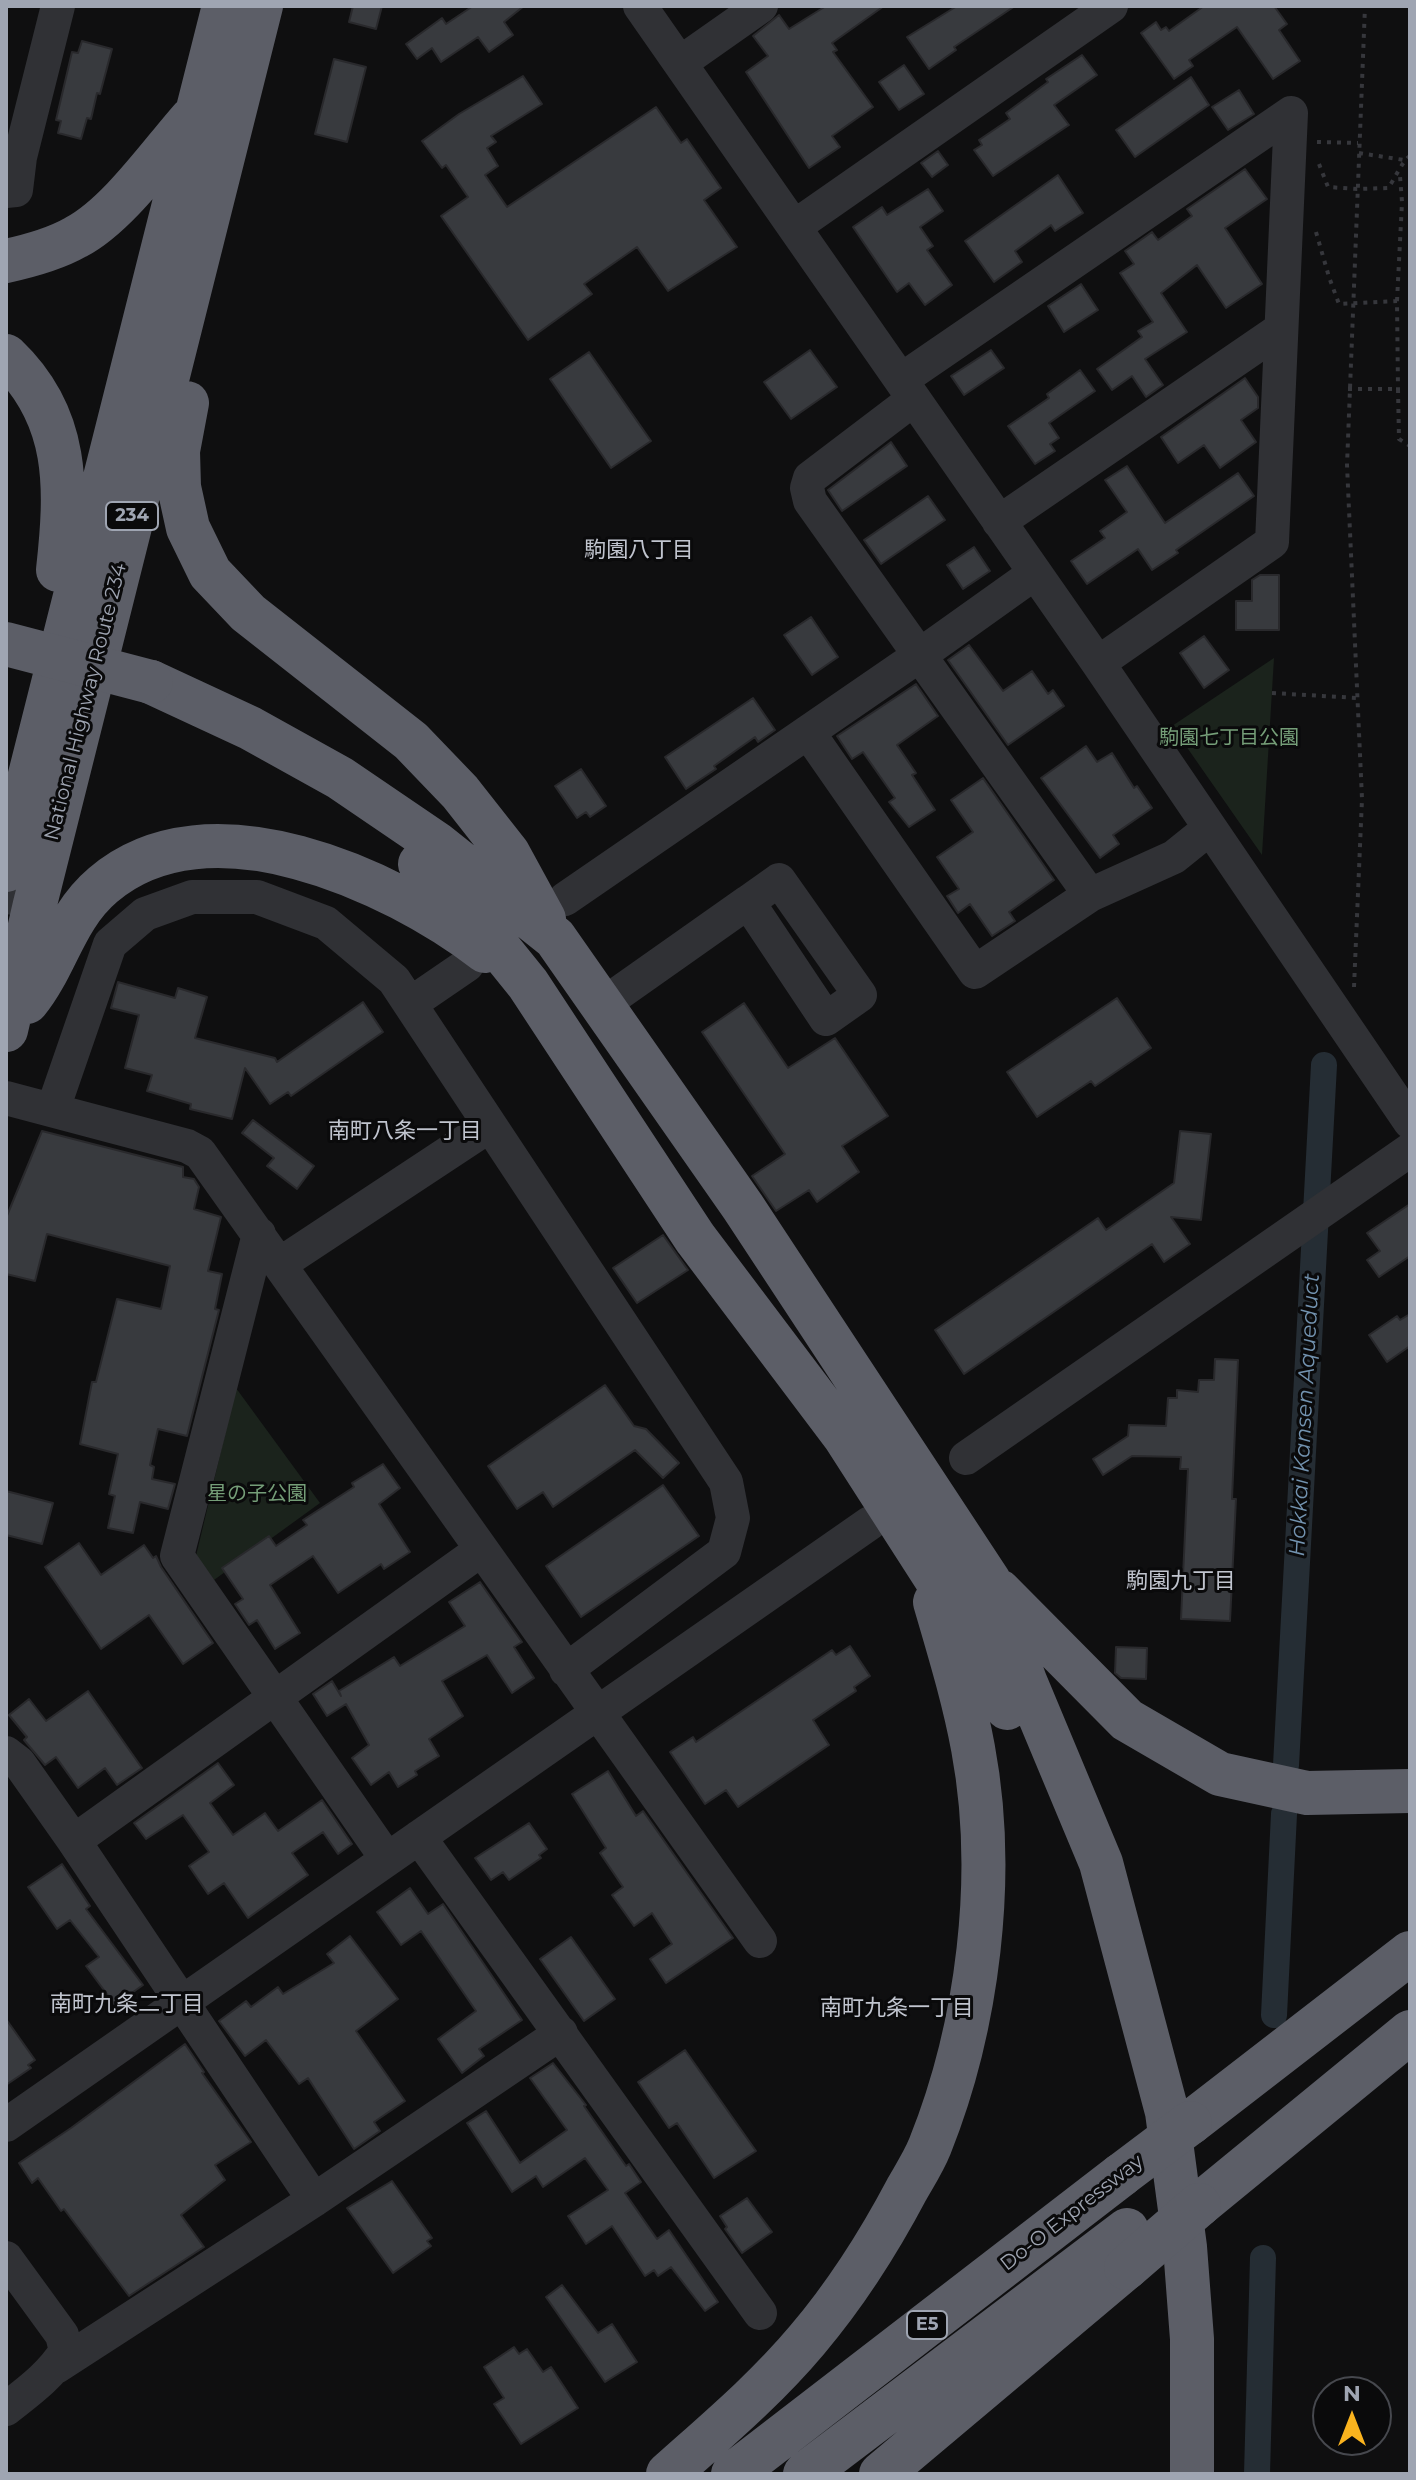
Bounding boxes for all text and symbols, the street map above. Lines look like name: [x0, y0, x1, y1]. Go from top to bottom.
road number: 234: [106, 502, 158, 530]
district label: 駒園八丁目: [584, 538, 694, 564]
street label: National Highway Route 234: [40, 561, 132, 843]
park label: 駒園七丁目公園: [1159, 726, 1299, 750]
district label: 南町八条一丁目: [328, 1119, 482, 1145]
water label: Hokkai Kansen Aqueduct: [1284, 1273, 1326, 1557]
park label: 星の子公園: [207, 1482, 307, 1506]
district label: 駒園九丁目: [1126, 1569, 1236, 1595]
district label: 南町九条二丁目: [50, 1992, 204, 2018]
district label: 南町九条一丁目: [820, 1996, 974, 2022]
street label: Do-O Expressway: [996, 2150, 1148, 2276]
road number: E5: [907, 2311, 947, 2339]
north arrow: [1312, 2376, 1392, 2456]
text: N: [1343, 2380, 1361, 2407]

